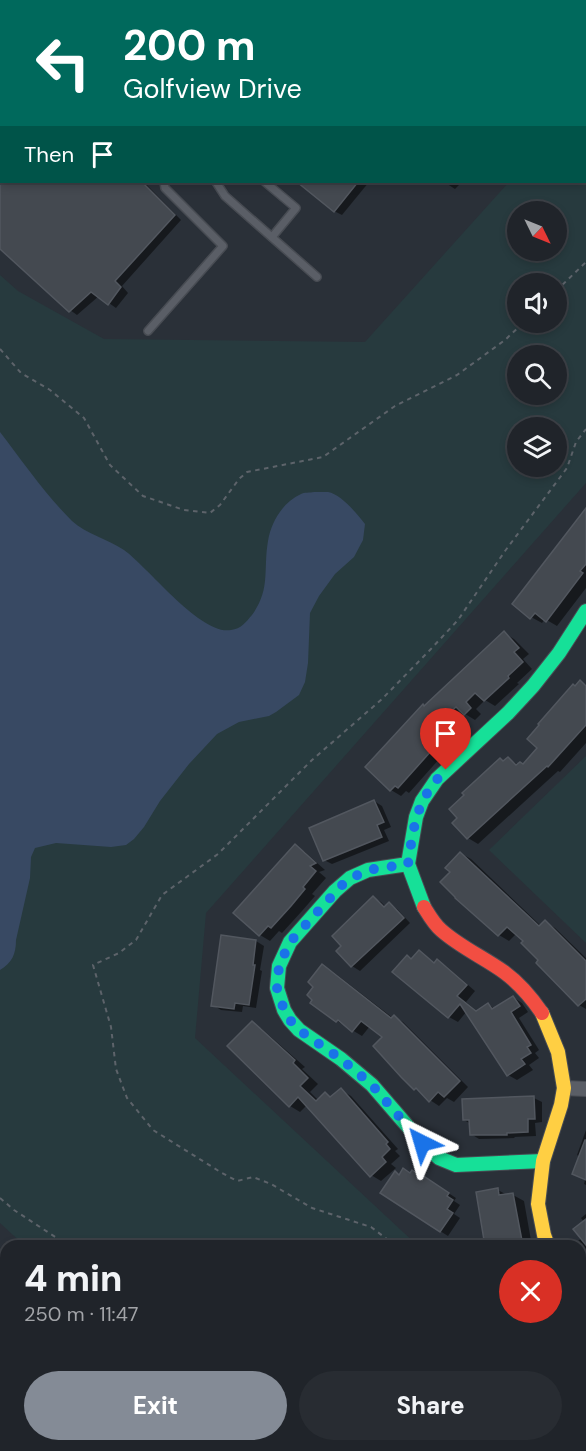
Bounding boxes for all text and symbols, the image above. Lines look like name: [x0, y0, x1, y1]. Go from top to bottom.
text: 200 m: [123, 18, 256, 73]
icon: left: [24, 24, 102, 102]
text: Golfview Drive: [123, 71, 302, 106]
icon: arrive: [86, 138, 119, 171]
text: Then: [24, 140, 74, 169]
north arrow: [507, 201, 567, 261]
map controls: [507, 201, 567, 477]
button: sound: [507, 273, 567, 333]
button: search: [507, 345, 567, 405]
button: layers: [507, 417, 567, 477]
pin: [420, 708, 471, 770]
icon: arrive: [429, 717, 462, 750]
position arrow: [390, 1111, 454, 1175]
text: 4 min: [24, 1255, 122, 1302]
button: close: [499, 1260, 562, 1323]
text: 250 m · 11:47: [24, 1301, 138, 1327]
button: Exit: [24, 1371, 287, 1440]
button: Share: [299, 1371, 562, 1440]

